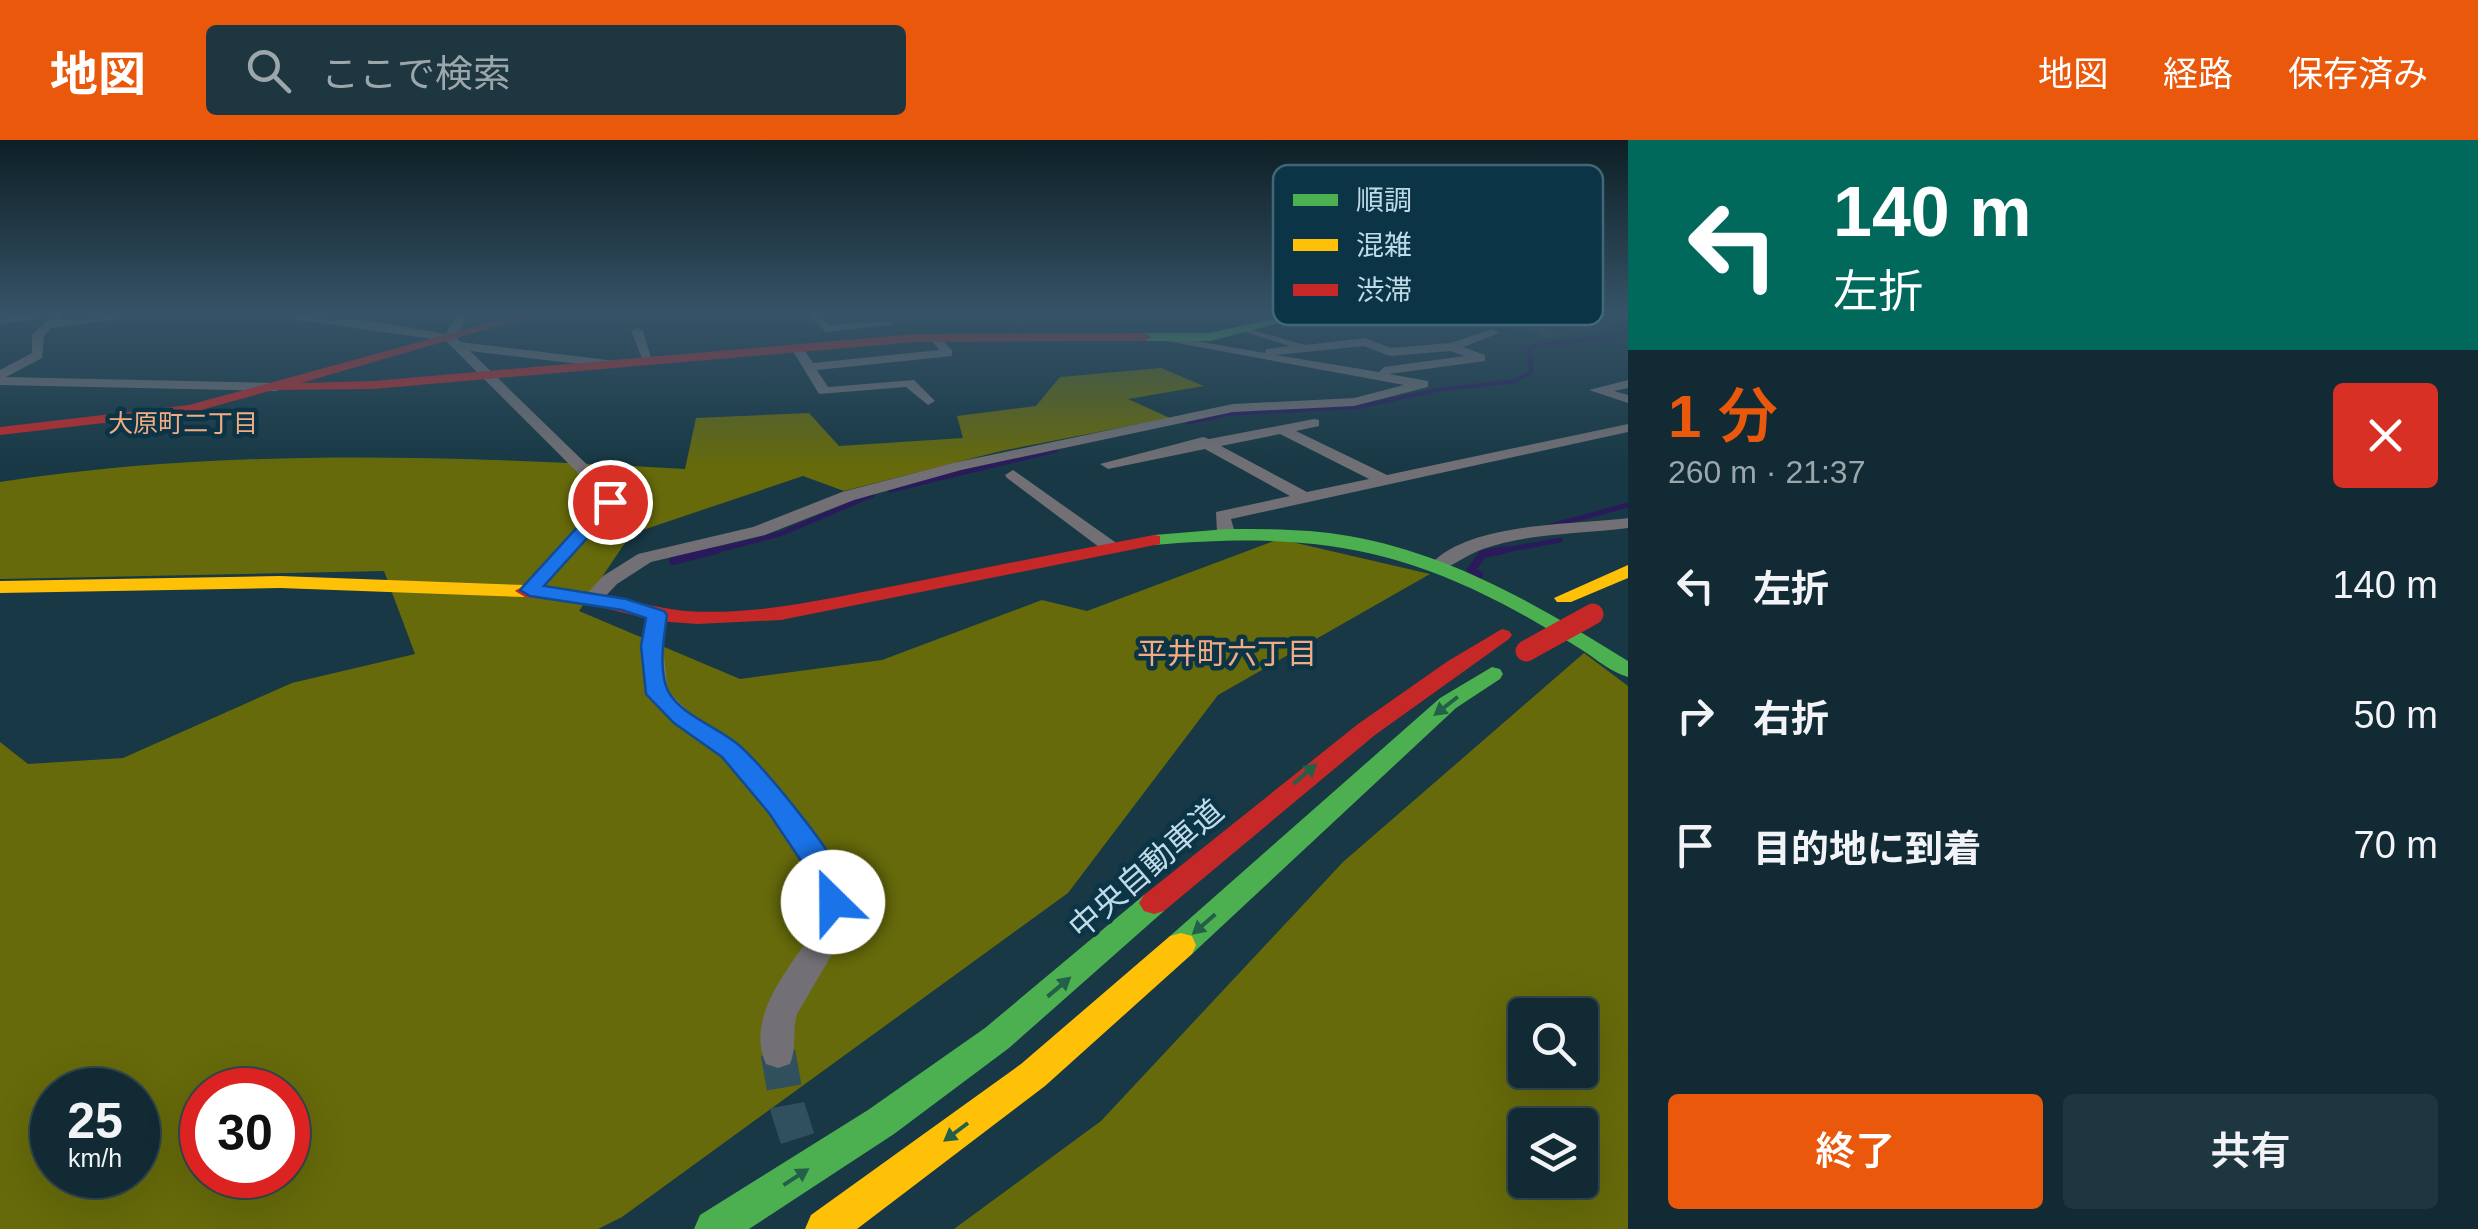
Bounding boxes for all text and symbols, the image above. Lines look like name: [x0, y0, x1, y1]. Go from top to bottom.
search box: [206, 25, 906, 115]
icon: search: [241, 43, 296, 98]
text: 地図: [50, 48, 146, 101]
text: ここで検索: [321, 53, 511, 95]
text: 地図: [2038, 54, 2108, 93]
text: 経路: [2163, 54, 2233, 93]
text: 保存済み: [2288, 54, 2428, 93]
legend: [1273, 165, 1603, 325]
text: 140 m: [1833, 173, 2031, 251]
icon: left: [1668, 180, 1798, 310]
text: 順調: [1356, 185, 1412, 216]
text: 混雑: [1356, 230, 1412, 261]
text: 左折: [1833, 266, 1923, 317]
text: 渋滞: [1356, 275, 1412, 306]
text: 1 分: [1668, 383, 1778, 450]
button: close: [2333, 383, 2438, 488]
district label: 大原町二丁目: [108, 409, 258, 437]
text: 260 m · 21:37: [1668, 454, 1865, 490]
pin: [568, 460, 653, 545]
icon: arrive: [583, 475, 638, 530]
icon: left: [1668, 558, 1723, 613]
text: 140 m: [2332, 564, 2438, 606]
text: 左折: [1753, 568, 1829, 610]
district label: 平井町六丁目: [1137, 637, 1317, 670]
icon: right: [1668, 688, 1723, 743]
text: 50 m: [2354, 694, 2438, 736]
one-way arrow: [1433, 695, 1458, 716]
text: 右折: [1753, 698, 1829, 740]
one-way arrow: [1292, 763, 1317, 785]
street label: 中央自動車道: [1062, 792, 1230, 946]
icon: arrive: [1668, 818, 1723, 873]
text: 70 m: [2354, 824, 2438, 866]
text: 目的地に到着: [1753, 828, 1981, 870]
position arrow: [781, 850, 885, 954]
one-way arrow: [1192, 912, 1217, 934]
one-way arrow: [1046, 976, 1071, 998]
map controls: [1508, 998, 1598, 1198]
button: search: [1508, 998, 1598, 1088]
speed limit sign: 30: [180, 1068, 310, 1198]
text: 25: [67, 1093, 123, 1149]
button: 終了: [1668, 1094, 2043, 1209]
button: 共有: [2063, 1094, 2438, 1209]
button: layers: [1508, 1108, 1598, 1198]
one-way arrow: [942, 1122, 969, 1142]
text: km/h: [68, 1144, 122, 1172]
one-way arrow: [783, 1169, 810, 1187]

